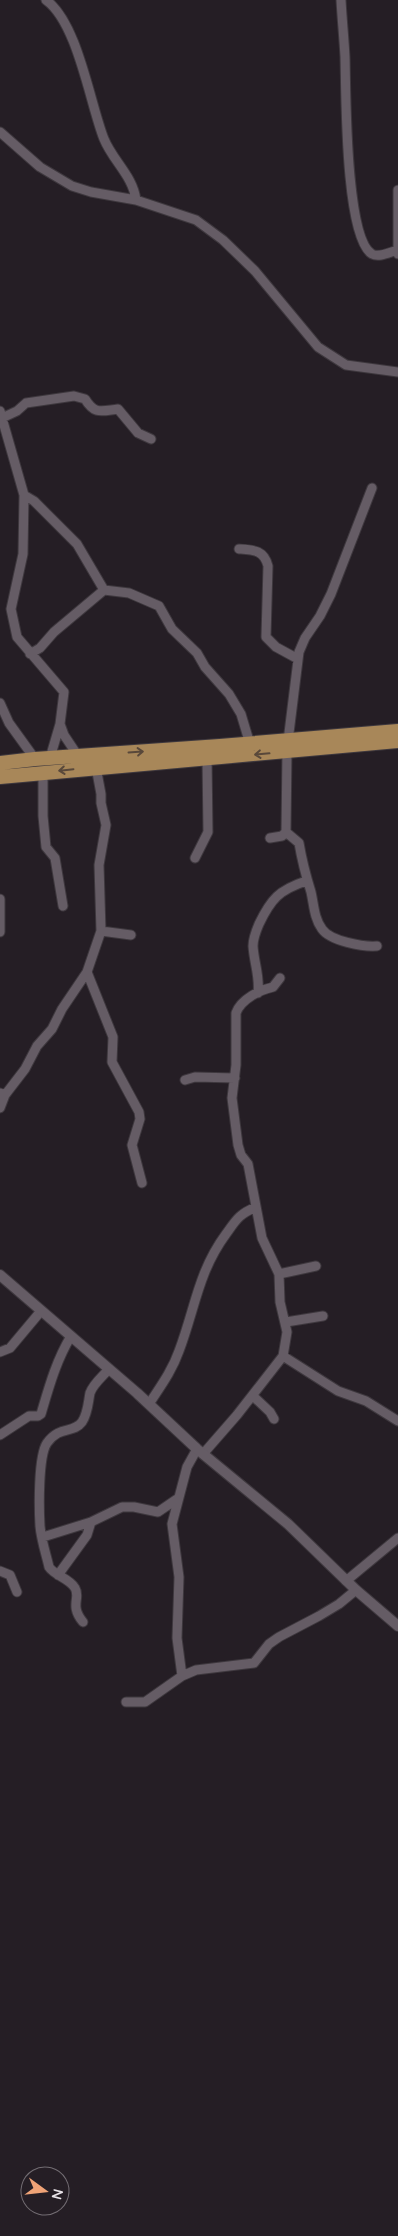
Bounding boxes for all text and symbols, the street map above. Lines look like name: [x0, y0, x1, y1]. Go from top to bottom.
one-way arrow: [127, 748, 143, 757]
one-way arrow: [255, 749, 271, 759]
one-way arrow: [58, 765, 74, 775]
north arrow: [20, 2166, 70, 2216]
text: N: [48, 2187, 68, 2202]

